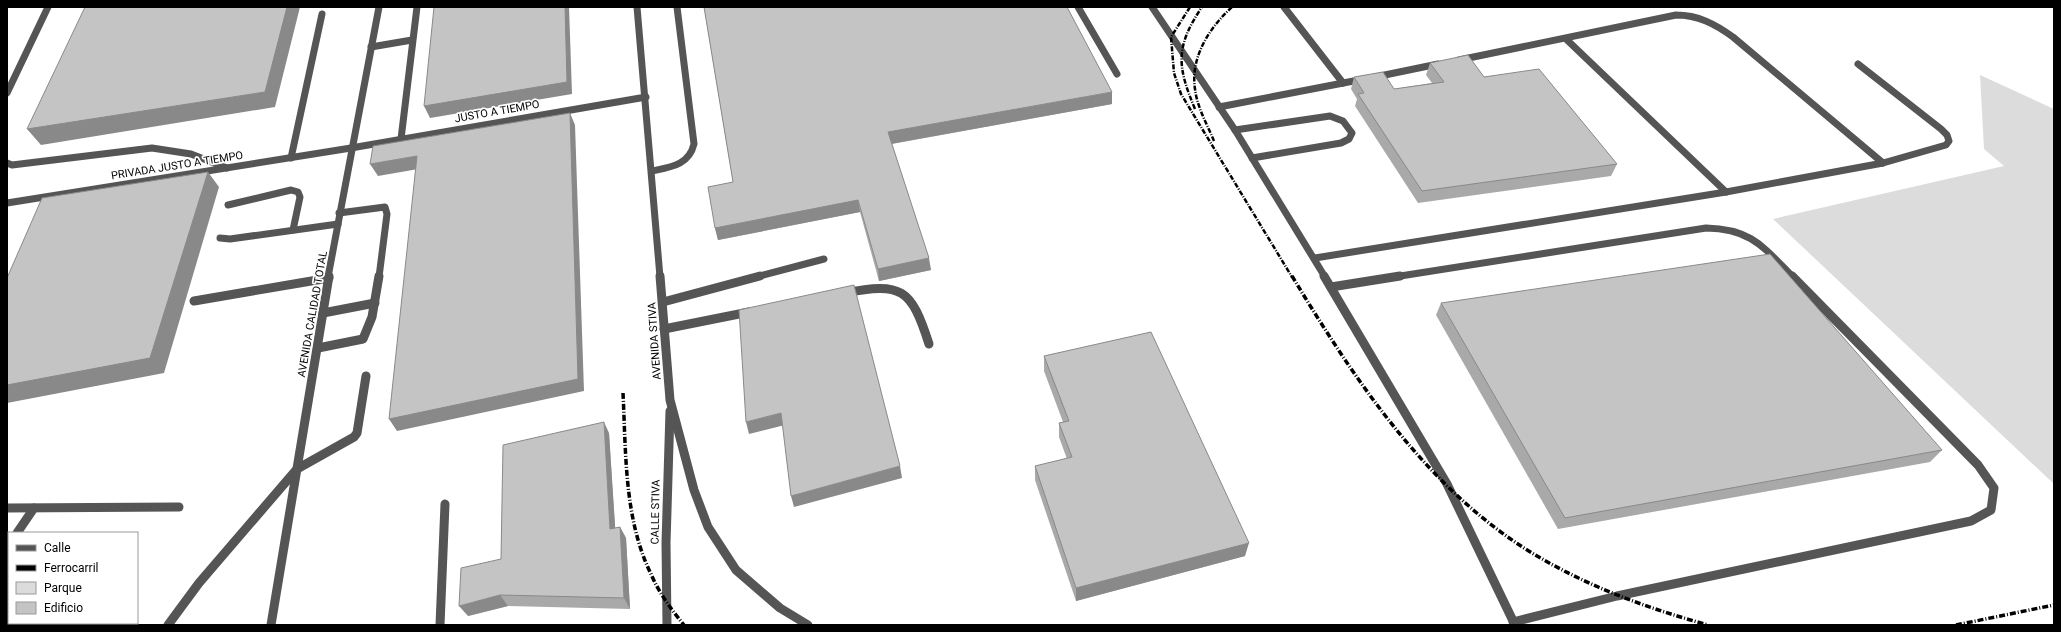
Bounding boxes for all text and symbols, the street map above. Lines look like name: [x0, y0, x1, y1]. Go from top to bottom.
street label: JUSTO A TIEMPO: [454, 98, 541, 125]
street label: PRIVADA JUSTO A TIEMPO: [110, 149, 244, 182]
street label: AVENIDA CALIDAD TOTAL: [295, 250, 330, 378]
street label: AVENIDA STIVA: [645, 301, 664, 380]
street label: CALLE STIVA: [648, 479, 663, 545]
legend: [8, 532, 138, 624]
text: Calle: [44, 541, 71, 555]
text: Ferrocarril: [44, 561, 99, 575]
text: Parque: [44, 581, 82, 595]
text: Edificio: [44, 601, 83, 615]

